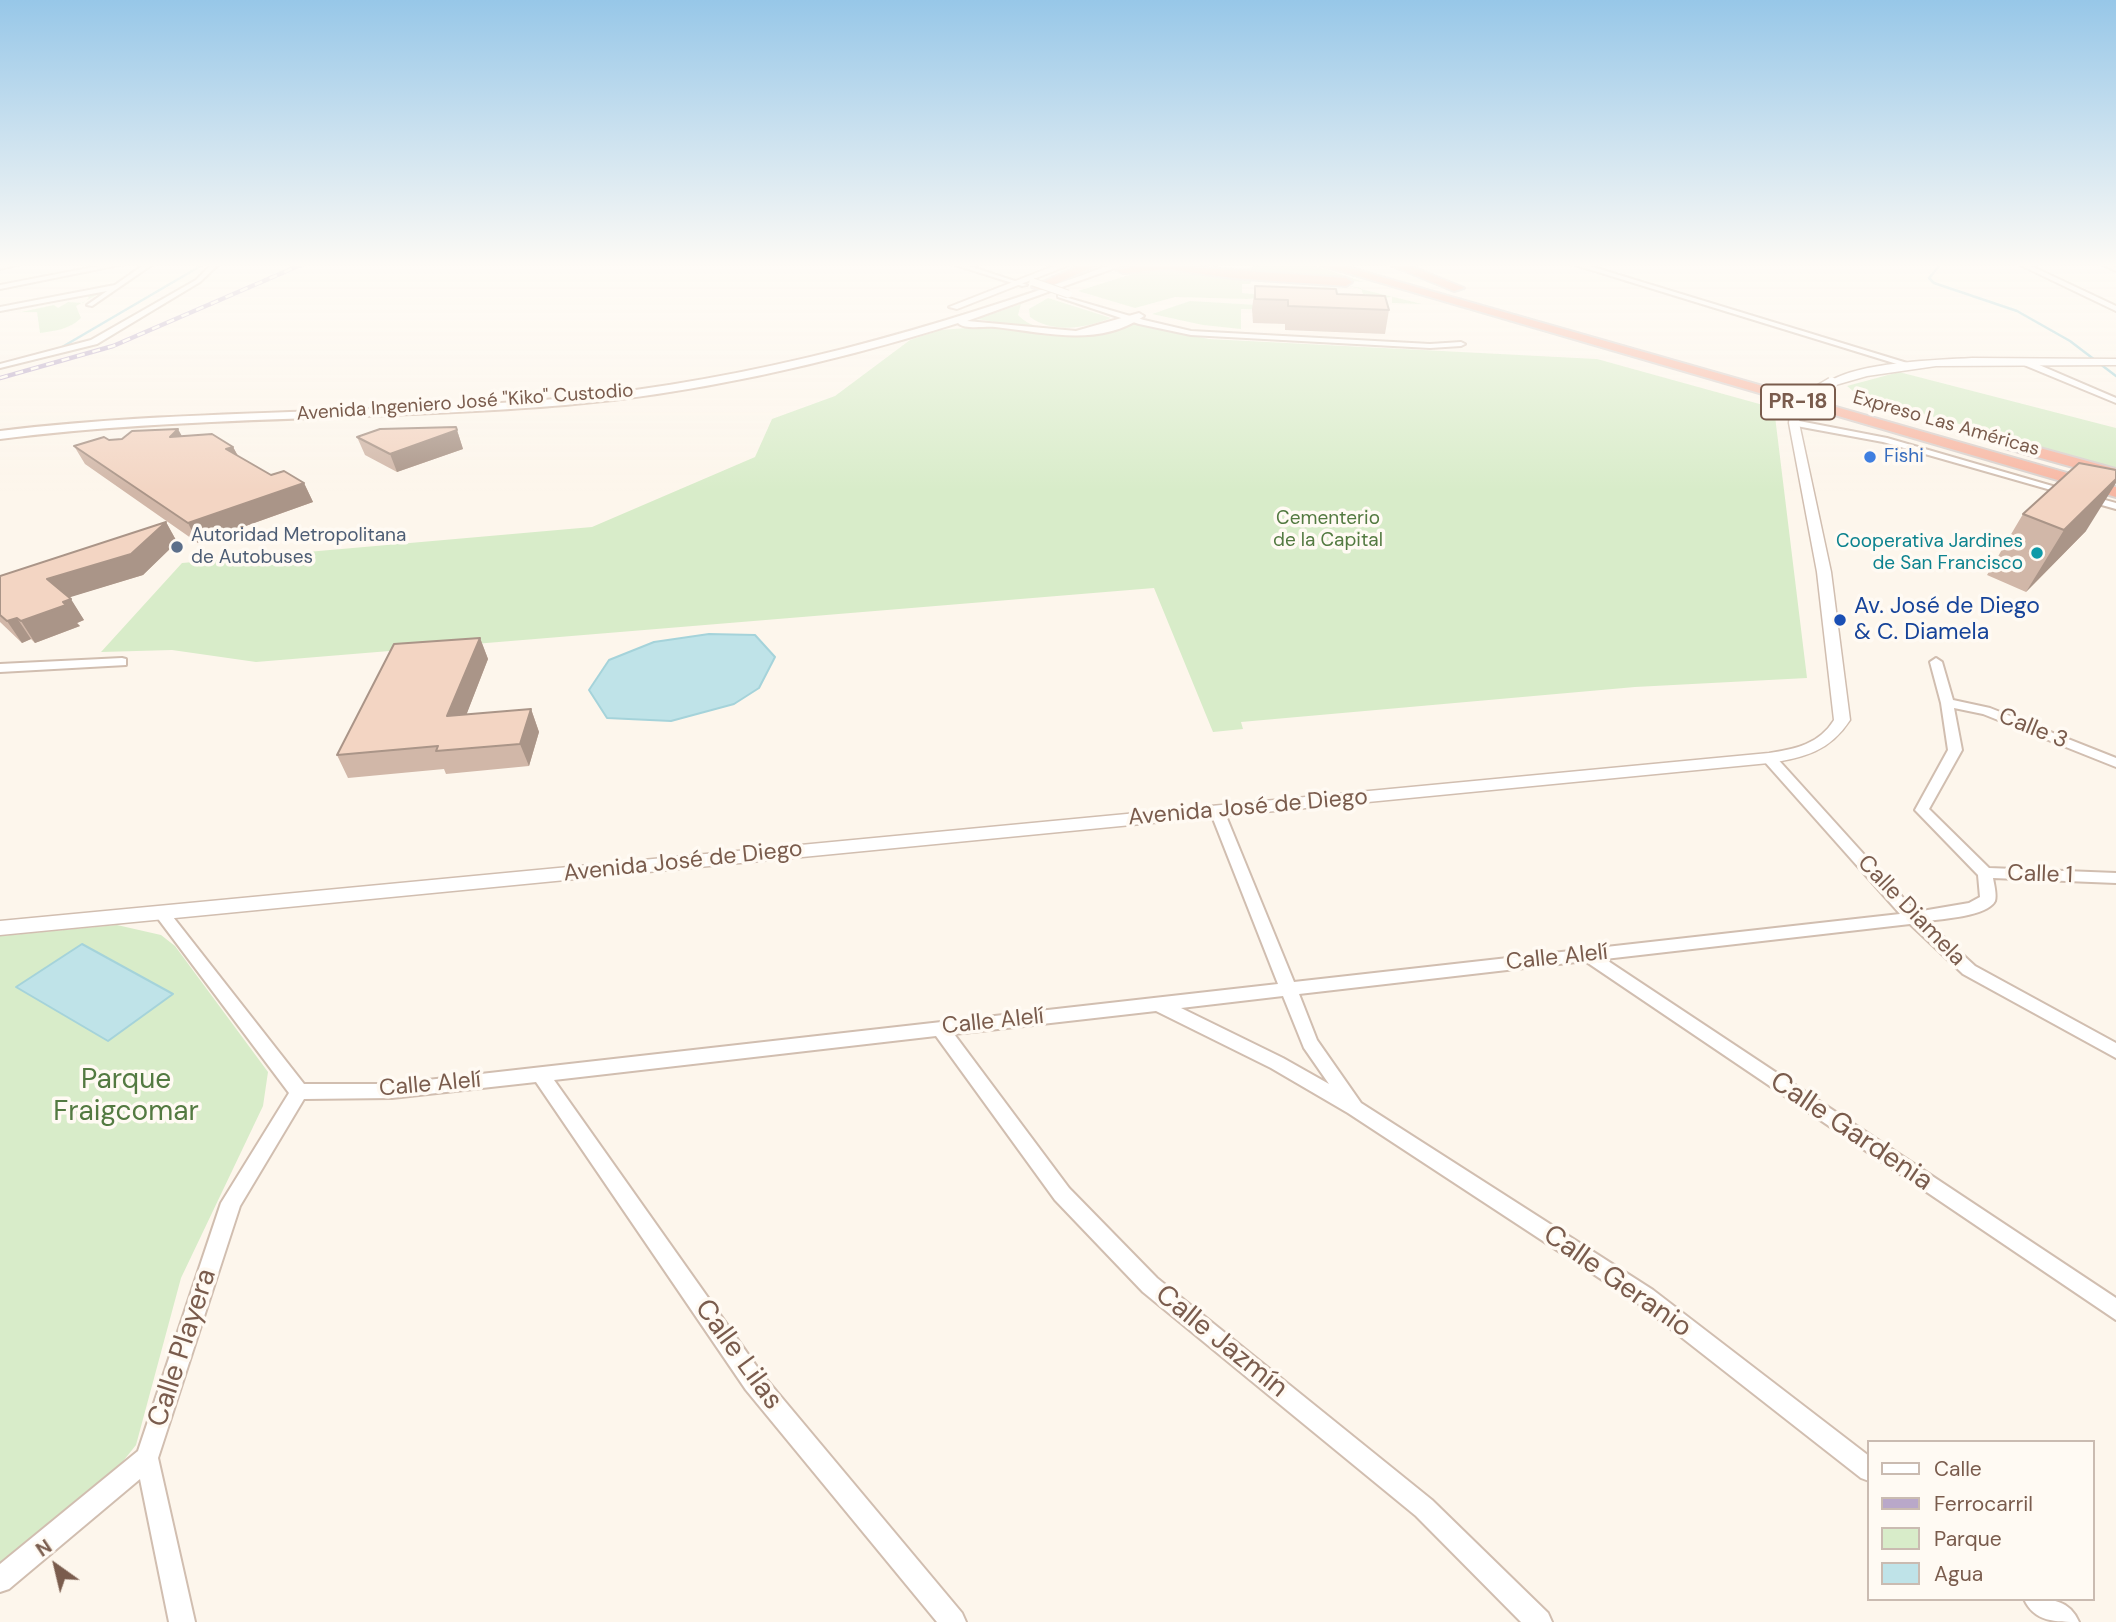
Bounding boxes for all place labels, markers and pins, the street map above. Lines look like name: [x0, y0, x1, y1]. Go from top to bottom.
place label: Fishi: [1884, 446, 1924, 468]
marker: Fishi: [1862, 449, 1878, 465]
place label: Autoridad Metropolitana de Autobuses: [191, 525, 406, 569]
place label: Cooperativa Jardines de San Francisco: [1836, 531, 2023, 575]
marker: Autoridad Metropolitana de Autobuses: [169, 539, 185, 555]
marker: Cooperativa Jardines de San Francisco: [2029, 545, 2045, 561]
place label: Av. José de Diego & C. Diamela: [1854, 593, 2040, 647]
marker: Av. José de Diego & C. Diamela: [1832, 612, 1848, 628]

